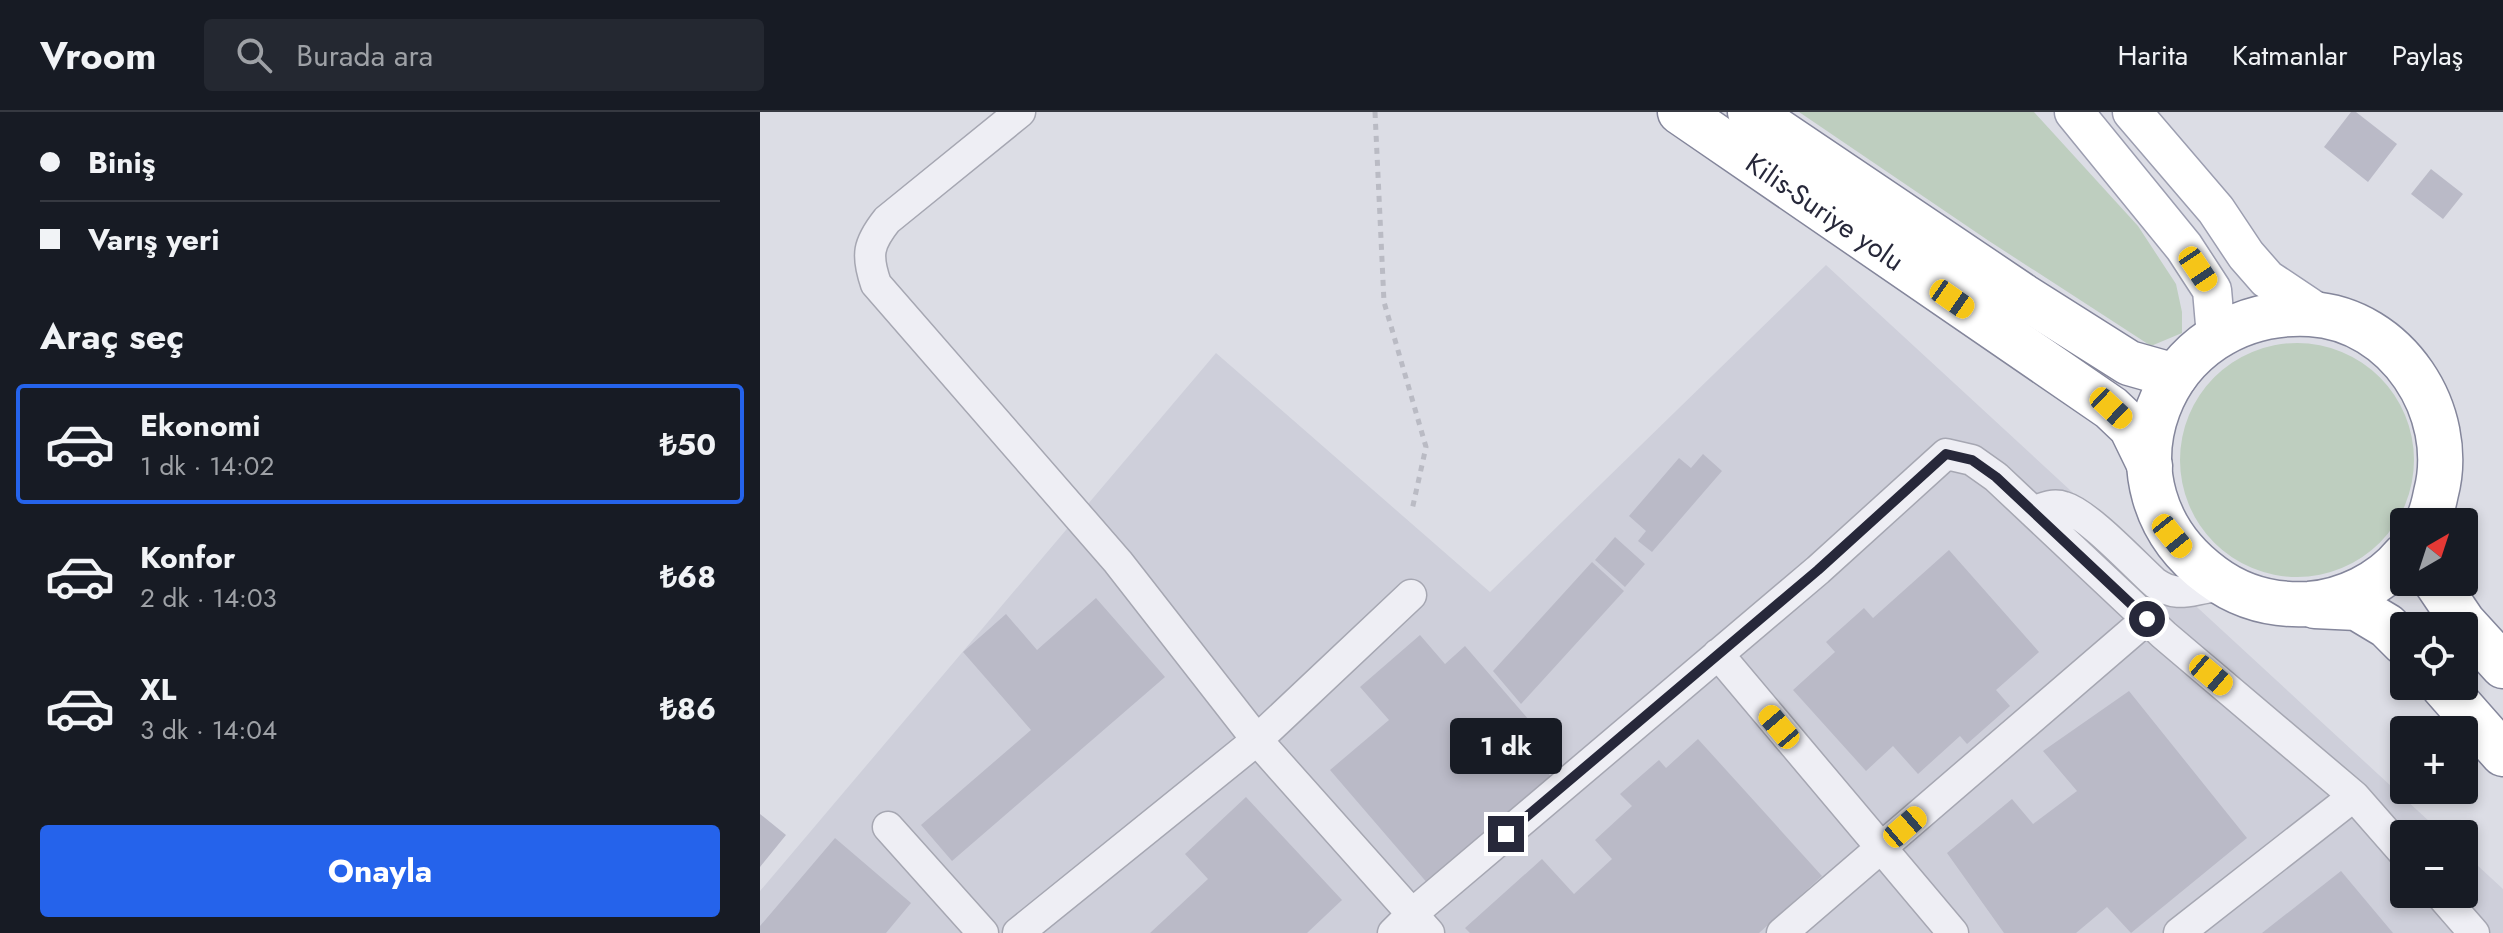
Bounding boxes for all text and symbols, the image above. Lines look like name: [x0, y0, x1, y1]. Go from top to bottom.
search box: [204, 19, 764, 91]
text: Vroom: [40, 28, 156, 83]
icon: search: [232, 33, 276, 77]
text: Burada ara: [296, 34, 433, 77]
text: Harita: [2118, 35, 2188, 76]
text: Katmanlar: [2232, 35, 2348, 76]
text: Paylaş: [2392, 35, 2463, 76]
text: Biniş: [88, 141, 155, 184]
street label: Kilis-Suriye yolu: [1738, 143, 1913, 281]
text: Varış yeri: [88, 218, 220, 261]
car: [2175, 242, 2221, 296]
car: [1925, 275, 1979, 323]
text: Araç seç: [40, 310, 184, 362]
car: [2085, 383, 2137, 433]
text: Ekonomi: [140, 404, 260, 447]
icon: car: [44, 408, 116, 480]
text: ₺50: [660, 423, 716, 466]
text: 1 dk · 14:02: [140, 447, 274, 485]
north arrow: [2390, 508, 2478, 596]
map controls: [2390, 508, 2478, 908]
car: [2148, 510, 2196, 562]
text: Konfor: [140, 536, 235, 579]
icon: car: [44, 540, 116, 612]
text: ₺68: [660, 555, 716, 598]
text: 2 dk · 14:03: [140, 579, 277, 617]
route start: [2129, 601, 2165, 637]
button: locate: [2390, 612, 2478, 700]
car: [2185, 650, 2237, 700]
text: XL: [140, 668, 176, 711]
icon: car: [44, 672, 116, 744]
text: ₺86: [660, 687, 716, 730]
car: [1754, 701, 1804, 753]
text: 3 dk · 14:04: [140, 711, 277, 749]
button: +: [2390, 716, 2478, 804]
callout: 1 dk: [1450, 718, 1562, 774]
text: 1 dk: [1480, 727, 1532, 765]
car: [1879, 802, 1931, 852]
route end: [1488, 816, 1524, 852]
button: −: [2390, 820, 2478, 908]
button: Onayla: [40, 825, 720, 917]

